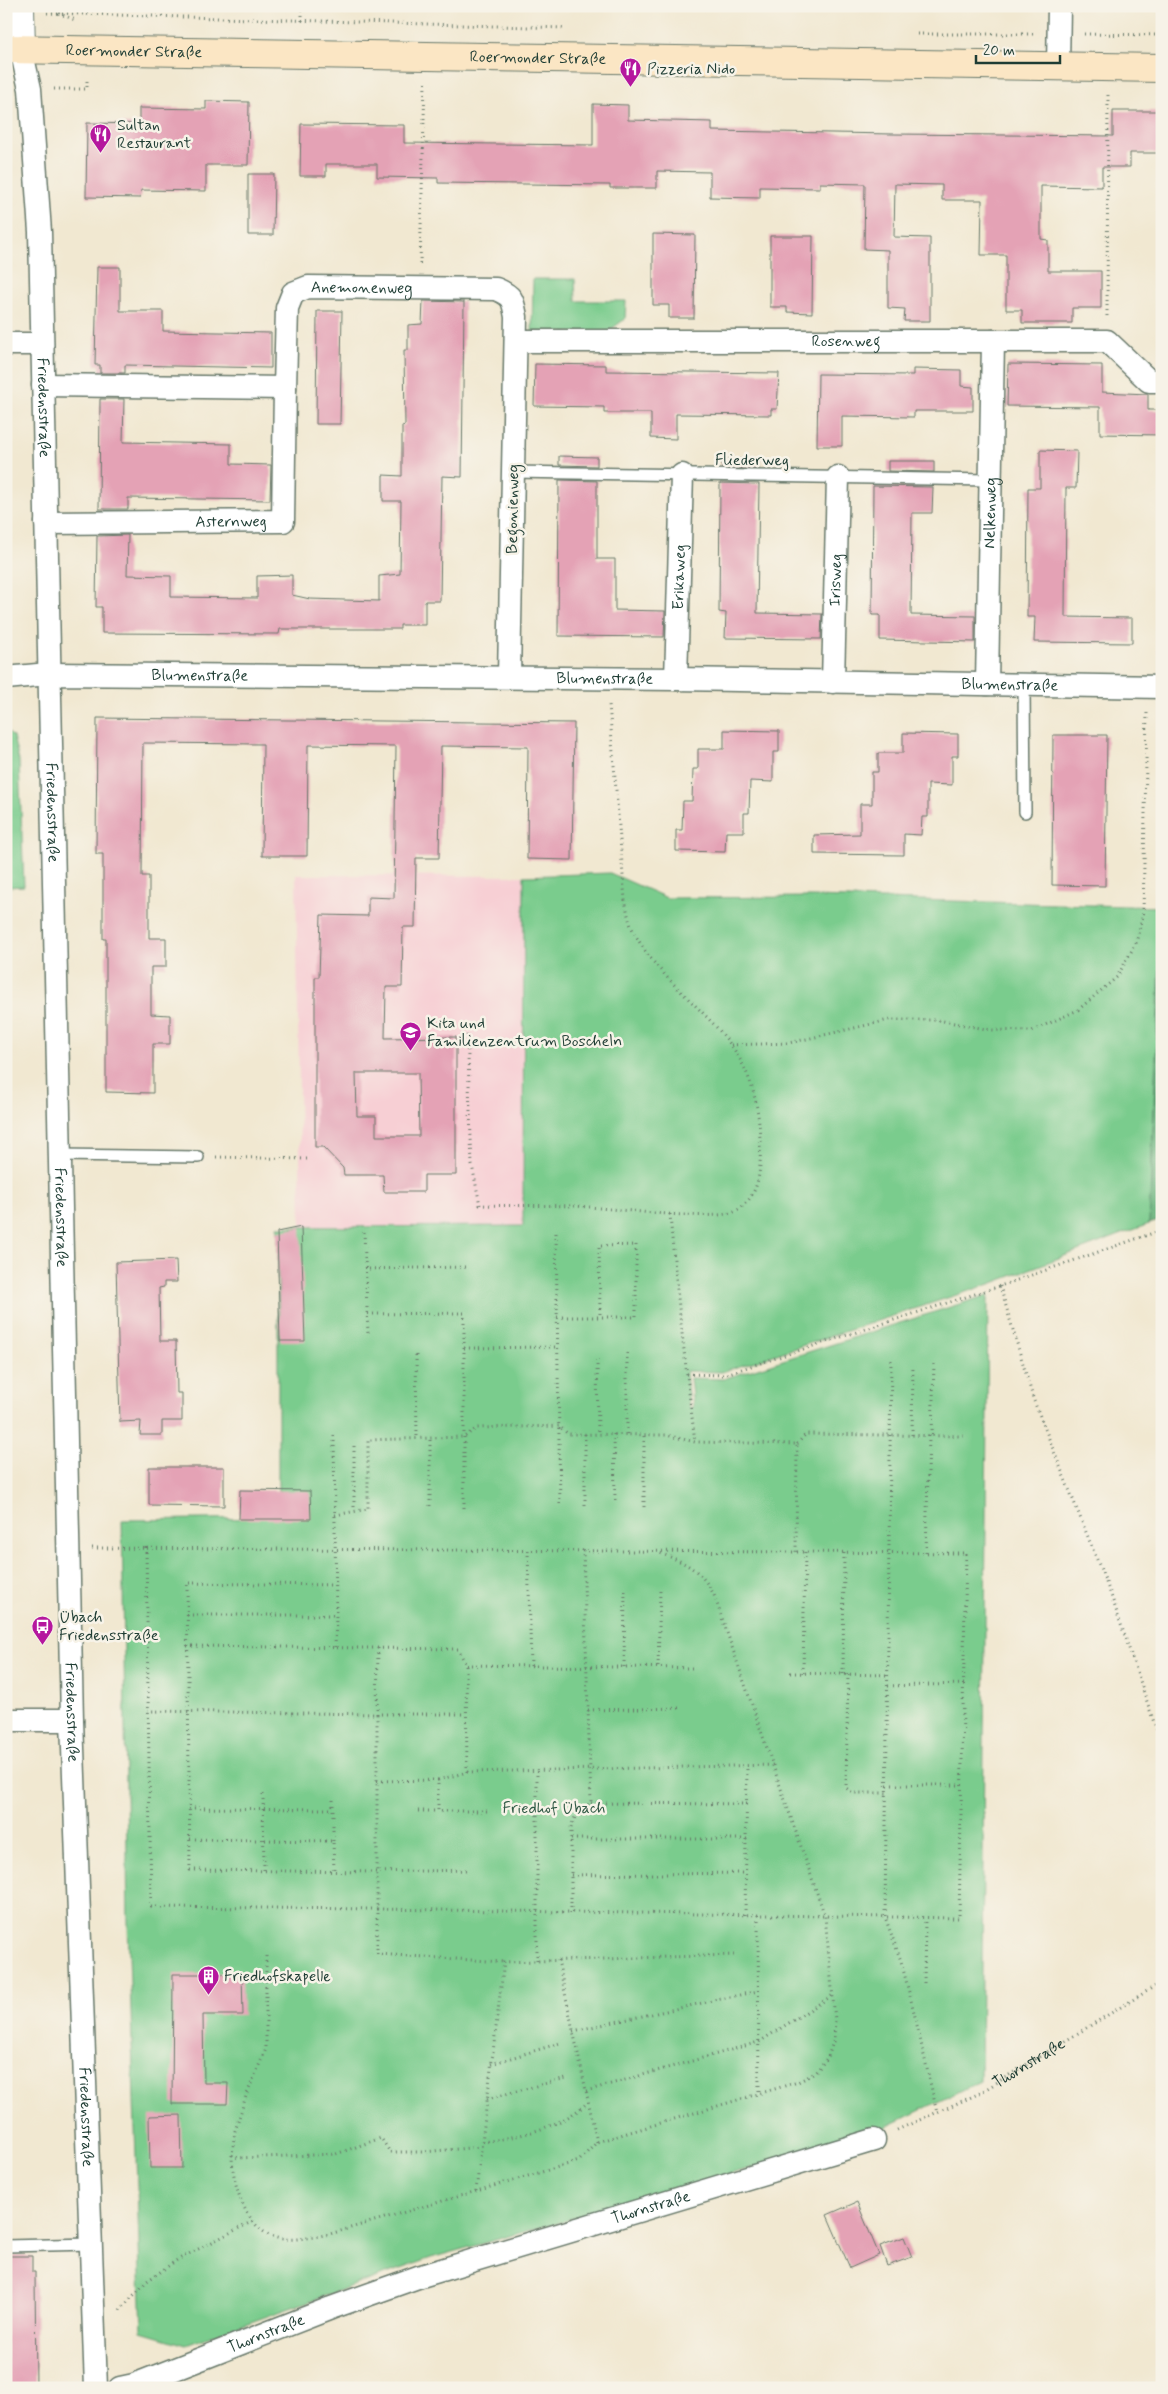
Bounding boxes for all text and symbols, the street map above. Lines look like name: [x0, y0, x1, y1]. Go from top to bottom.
scale bar: [976, 32, 1059, 64]
street label: Roermonder Straße: [66, 39, 203, 63]
text: 20 m: [983, 41, 1015, 61]
street label: Roermonder Straße: [469, 46, 607, 69]
restaurant icon: Pizzeria Nido: [619, 57, 643, 88]
place label: Pizzeria Nido: [647, 59, 735, 80]
place label: Sultan Restaurant: [117, 115, 192, 154]
restaurant icon: Sultan Restaurant: [89, 122, 113, 153]
street label: Anemonenweg: [311, 277, 413, 300]
street label: Rosenweg: [811, 331, 881, 353]
street label: Friedensstraße: [32, 357, 55, 458]
street label: Fliederweg: [715, 450, 789, 471]
street label: Begonienweg: [502, 464, 525, 554]
street label: Nelkenweg: [979, 477, 1002, 549]
street label: Asternweg: [195, 511, 267, 532]
street label: Erikaweg: [668, 544, 690, 610]
street label: Irisweg: [824, 553, 847, 607]
street label: Blumenstraße: [151, 664, 248, 686]
street label: Blumenstraße: [556, 668, 653, 689]
street label: Blumenstraße: [961, 673, 1058, 696]
street label: Friedensstraße: [41, 762, 64, 863]
place label: Kita und Familienzentrum Boscheln: [427, 1013, 622, 1052]
school or university icon: Kita und Familienzentrum Boscheln: [399, 1020, 423, 1051]
street label: Friedensstraße: [50, 1167, 73, 1268]
place label: Übach Friedensstraße: [59, 1607, 159, 1646]
bus stop icon: Übach Friedensstraße: [31, 1614, 55, 1645]
street label: Friedensstraße: [60, 1662, 84, 1763]
park label: Friedhof Übach: [502, 1798, 606, 1819]
building icon: Friedhofskapelle: [196, 1964, 220, 1995]
place label: Friedhofskapelle: [224, 1966, 331, 1987]
street label: Thornstraße: [988, 2033, 1069, 2093]
street label: Friedensstraße: [74, 2067, 99, 2167]
street label: Thornstraße: [609, 2185, 693, 2229]
street label: Thornstraße: [224, 2309, 308, 2358]

